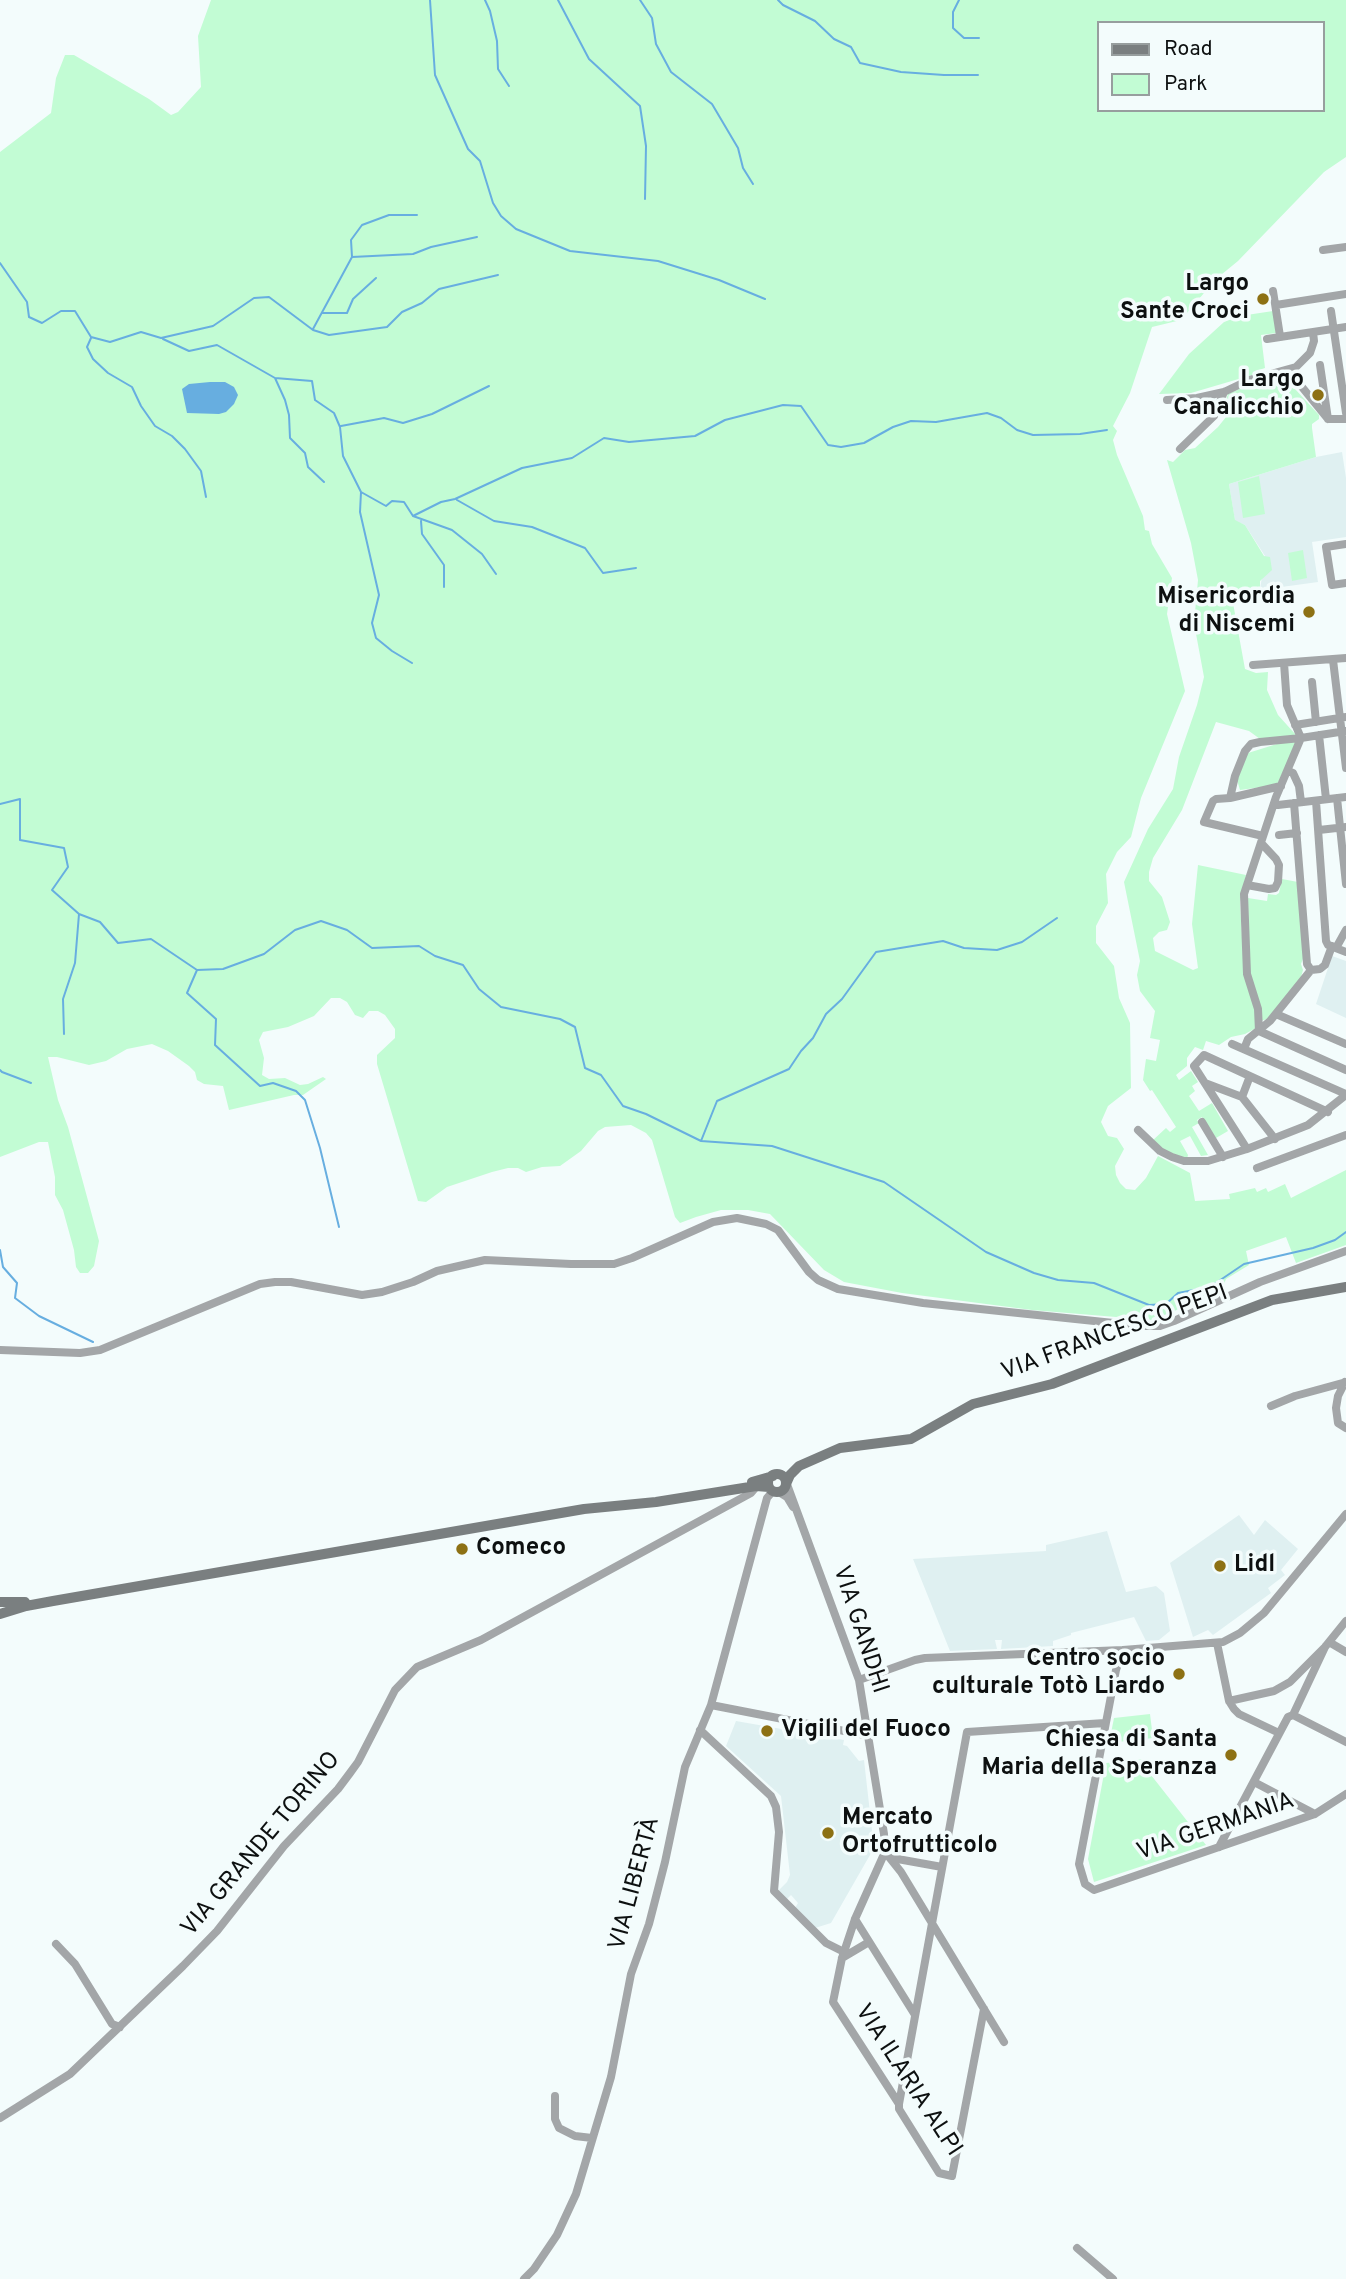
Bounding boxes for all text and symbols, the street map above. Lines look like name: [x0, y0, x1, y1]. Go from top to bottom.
legend: [1098, 21, 1325, 112]
text: Road: [1164, 36, 1213, 63]
text: Park: [1164, 71, 1207, 98]
place label: Largo Sante Croci: [1120, 271, 1249, 327]
marker: Largo Sante Croci: [1255, 291, 1271, 307]
place label: Largo Canalicchio: [1173, 367, 1304, 423]
marker: Largo Canalicchio: [1310, 387, 1326, 403]
place label: Misericordia di Niscemi: [1157, 584, 1295, 640]
marker: Misericordia di Niscemi: [1301, 604, 1317, 620]
street label: VIA FRANCESCO PEPI: [998, 1280, 1232, 1388]
place label: Comeco: [476, 1535, 566, 1563]
marker: Comeco: [454, 1541, 470, 1557]
place label: Lidl: [1234, 1552, 1275, 1580]
marker: Lidl: [1212, 1558, 1228, 1574]
street label: VIA GANDHI: [825, 1563, 893, 1697]
place label: Centro socio culturale Totò Liardo: [932, 1646, 1165, 1702]
marker: Centro socio culturale Totò Liardo: [1171, 1666, 1187, 1682]
place label: Vigili del Fuoco: [781, 1717, 951, 1745]
marker: Vigili del Fuoco: [759, 1723, 775, 1739]
place label: Chiesa di Santa Maria della Speranza: [981, 1727, 1217, 1783]
street label: VIA GRANDE TORINO: [176, 1747, 348, 1943]
marker: Chiesa di Santa Maria della Speranza: [1223, 1747, 1239, 1763]
street label: VIA GERMANIA: [1133, 1788, 1299, 1868]
place label: Mercato Ortofrutticolo: [842, 1805, 998, 1861]
street label: VIA LIBERTÀ: [604, 1814, 668, 1954]
marker: Mercato Ortofrutticolo: [820, 1825, 836, 1841]
street label: VIA ILARIA ALPI: [847, 2000, 967, 2162]

